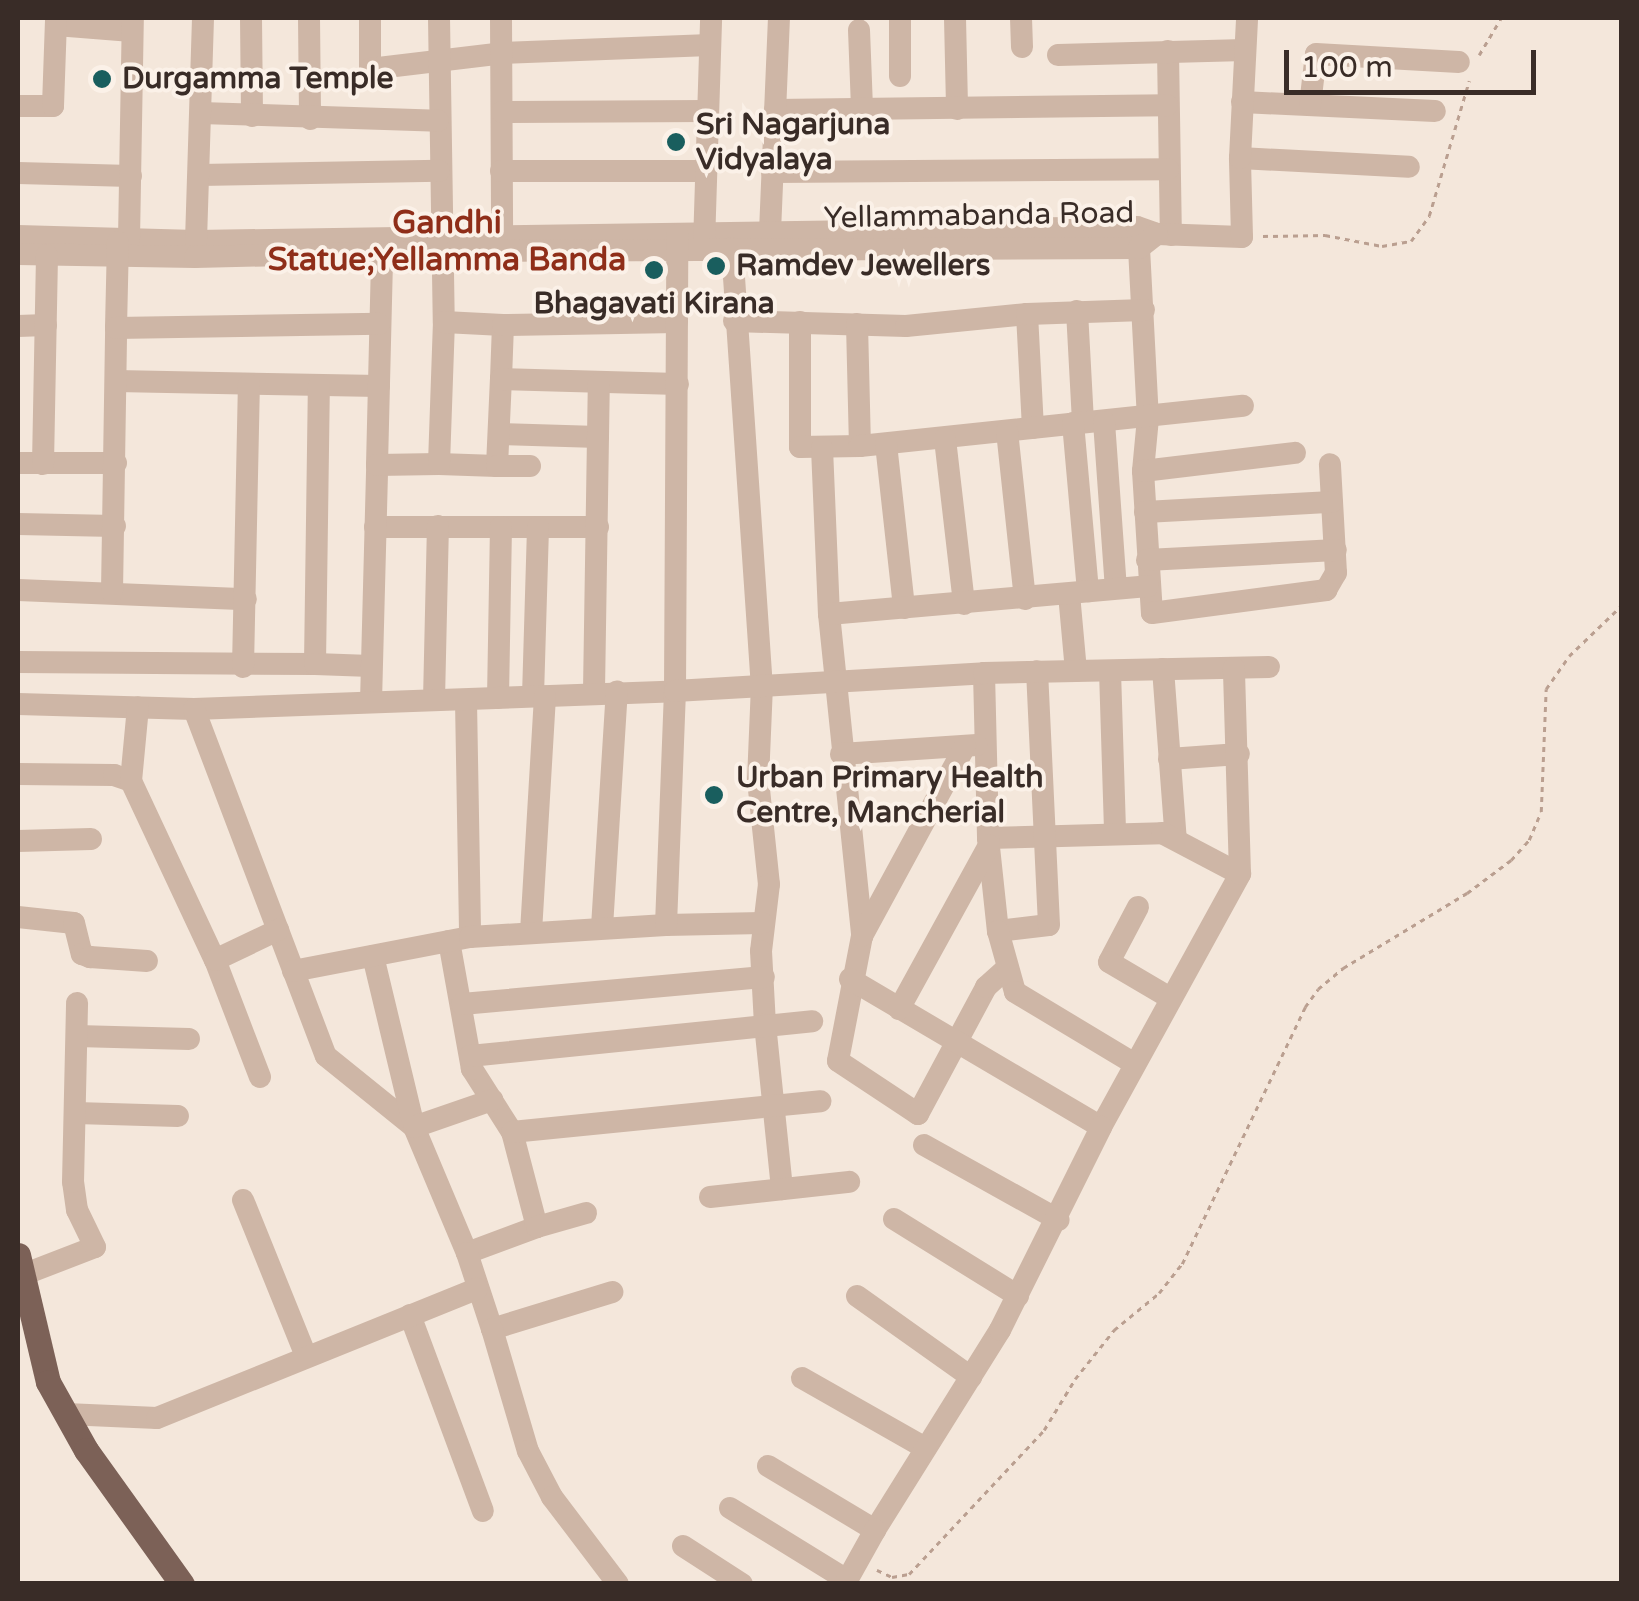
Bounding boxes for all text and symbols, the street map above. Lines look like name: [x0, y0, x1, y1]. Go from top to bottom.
scale bar: [1289, 30, 1542, 92]
text: 100 m: [1301, 49, 1393, 86]
place label: Durgamma Temple: [122, 61, 393, 97]
marker: Durgamma Temple: [91, 68, 113, 90]
place label: Sri Nagarjuna Vidyalaya: [696, 107, 890, 178]
marker: Sri Nagarjuna Vidyalaya: [665, 131, 687, 153]
street label: Yellammabanda Road: [823, 195, 1135, 237]
district label: Gandhi Statue;Yellamma Banda: [268, 205, 626, 280]
place label: Ramdev Jewellers: [736, 248, 990, 284]
marker: Ramdev Jewellers: [705, 255, 727, 277]
marker: Bhagavati Kirana: [643, 259, 665, 281]
place label: Bhagavati Kirana: [533, 286, 775, 322]
place label: Urban Primary Health Centre, Mancherial: [736, 760, 1043, 830]
marker: Urban Primary Health Centre, Mancherial: [701, 782, 727, 808]

